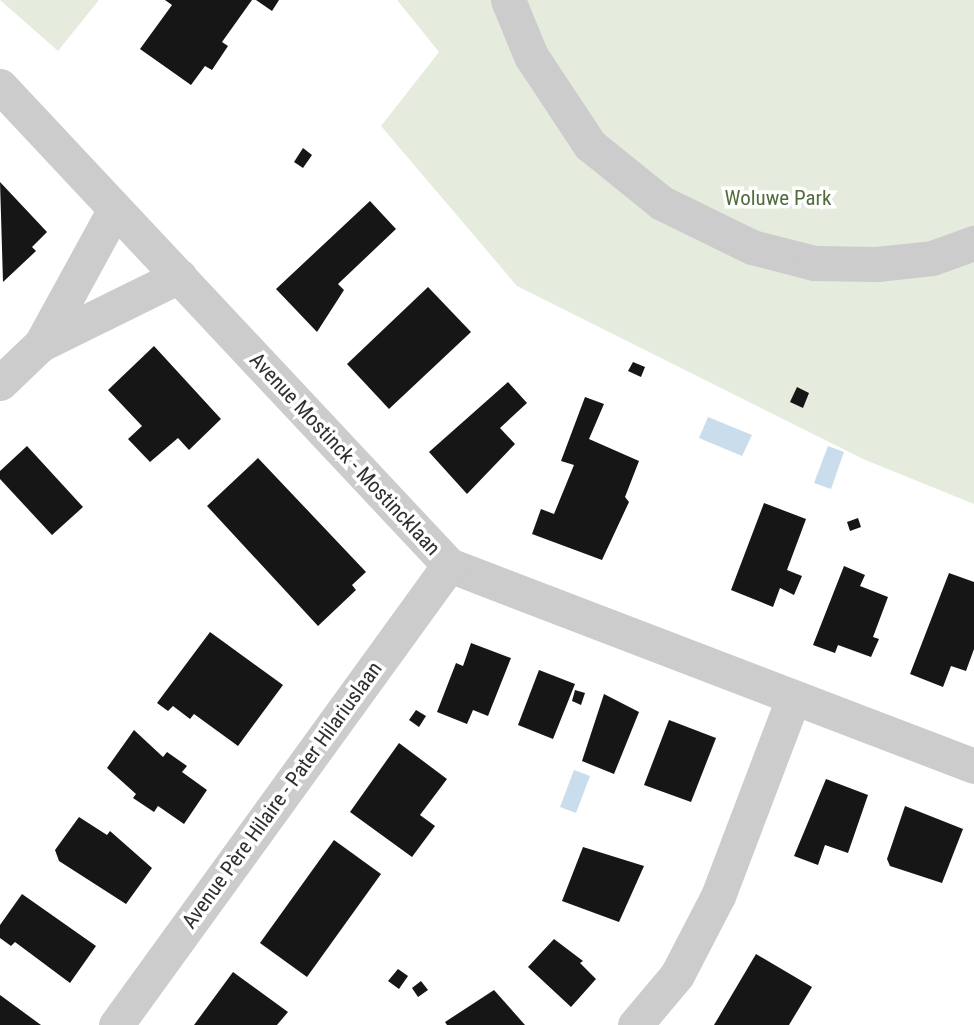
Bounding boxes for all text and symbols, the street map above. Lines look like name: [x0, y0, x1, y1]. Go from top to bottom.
park label: Woluwe Park: [725, 185, 831, 211]
street label: Avenue Mostinck - Mostincklaan: [244, 347, 446, 561]
street label: Avenue Père Hilaire - Pater Hilariuslaan: [177, 657, 387, 933]

